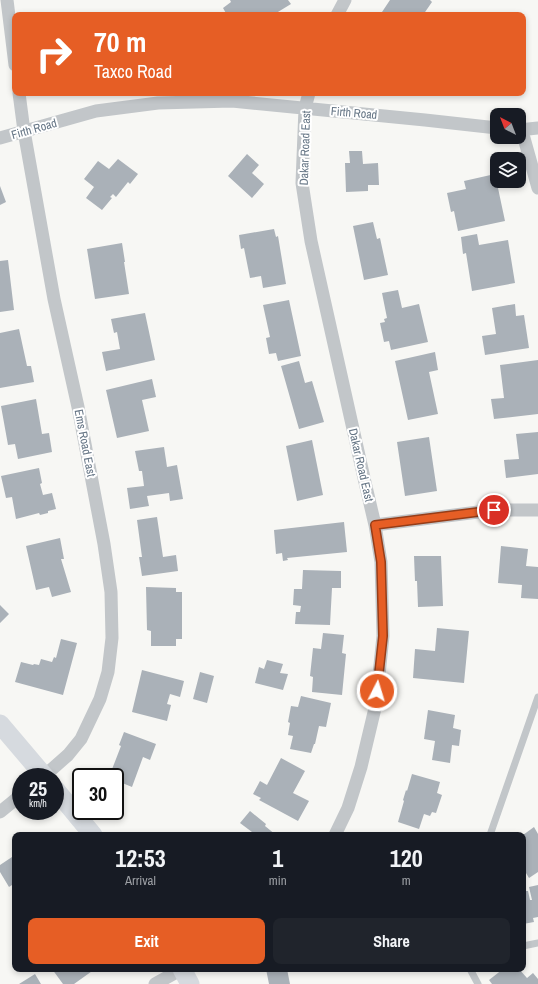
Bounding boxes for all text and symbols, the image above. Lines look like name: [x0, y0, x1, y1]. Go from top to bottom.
text: 70 m: [94, 23, 146, 61]
icon: right: [28, 28, 80, 80]
text: Taxco Road: [94, 59, 172, 84]
street label: Firth Road: [330, 103, 378, 123]
north arrow: [490, 108, 526, 144]
map controls: [490, 108, 526, 188]
street label: Dakar Road East: [296, 110, 314, 186]
street label: Firth Road: [9, 115, 59, 143]
button: layers: [490, 152, 526, 188]
street label: Ems Road East: [71, 408, 99, 478]
street label: Dakar Road East: [345, 427, 377, 504]
pin: [477, 493, 511, 527]
icon: arrive: [483, 499, 505, 521]
position arrow: [356, 670, 398, 712]
speed limit sign: 30: [72, 768, 124, 820]
text: 25: [29, 775, 47, 802]
text: km/h: [29, 797, 47, 810]
text: 12:53: [115, 842, 166, 874]
text: 1: [272, 842, 283, 874]
text: 120: [390, 842, 423, 874]
text: Arrival: [125, 872, 156, 889]
text: min: [269, 872, 287, 889]
text: m: [402, 872, 411, 889]
button: Exit: [28, 918, 265, 964]
button: Share: [273, 918, 510, 964]

